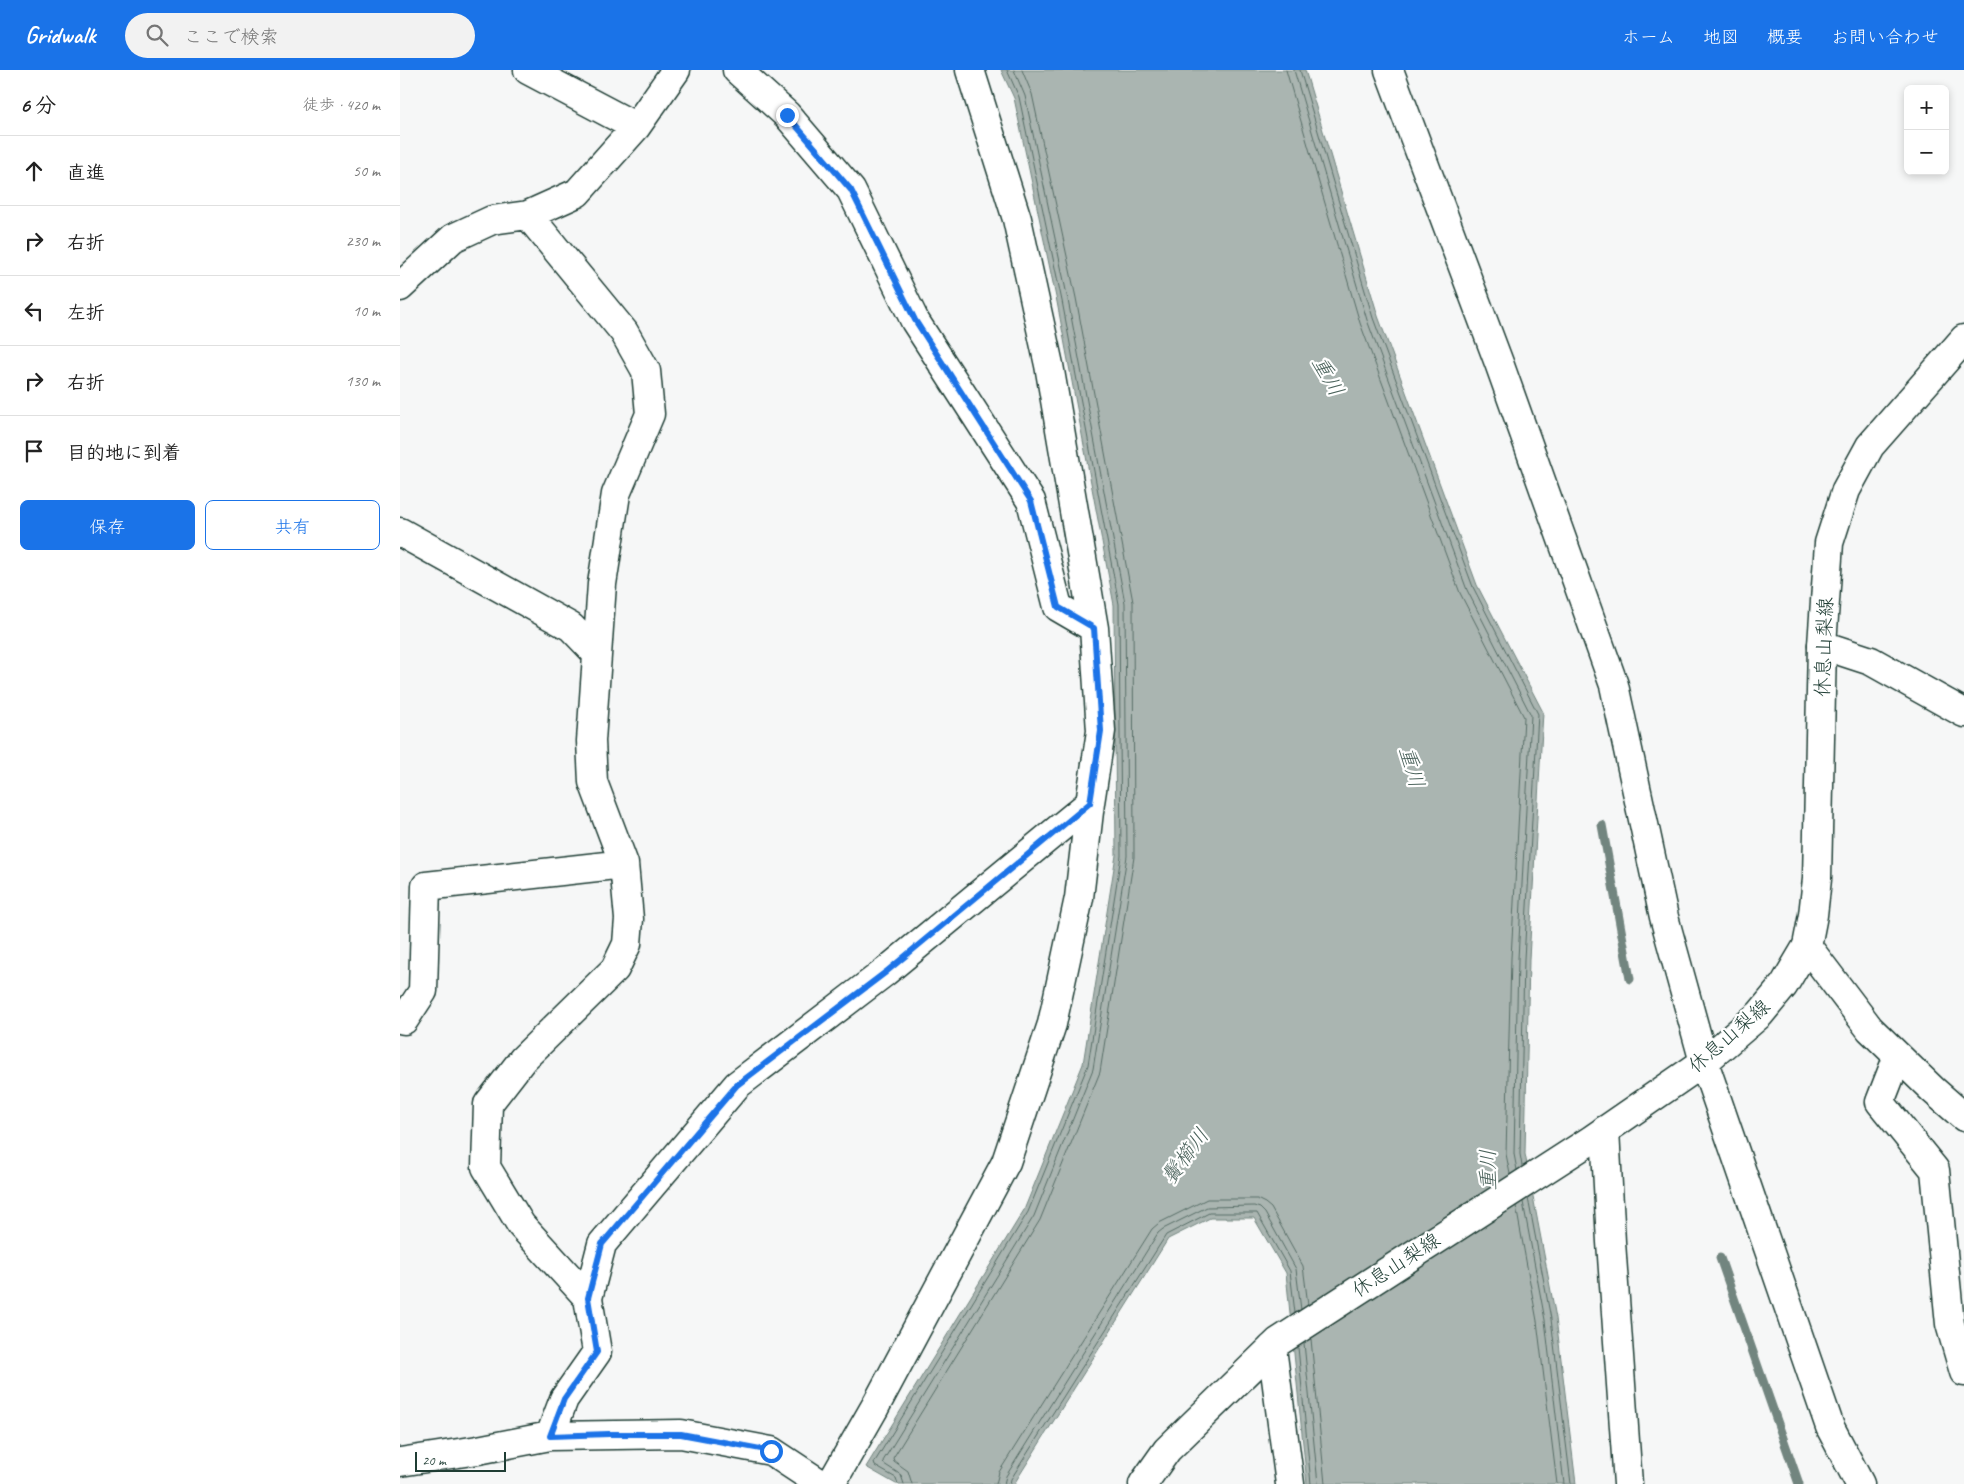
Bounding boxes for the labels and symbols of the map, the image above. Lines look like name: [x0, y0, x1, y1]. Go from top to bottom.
route end: [776, 104, 799, 127]
water label: 重川: [1306, 351, 1350, 401]
street label: 休息山梨線: [1810, 597, 1838, 697]
water label: 重川: [1394, 743, 1430, 791]
street label: 休息山梨線: [1683, 994, 1775, 1078]
water label: 鬢櫛川: [1156, 1123, 1214, 1189]
water label: 重川: [1475, 1149, 1501, 1191]
street label: 休息山梨線: [1347, 1227, 1445, 1303]
route start: [760, 1440, 783, 1463]
scale bar: [415, 1449, 506, 1472]

